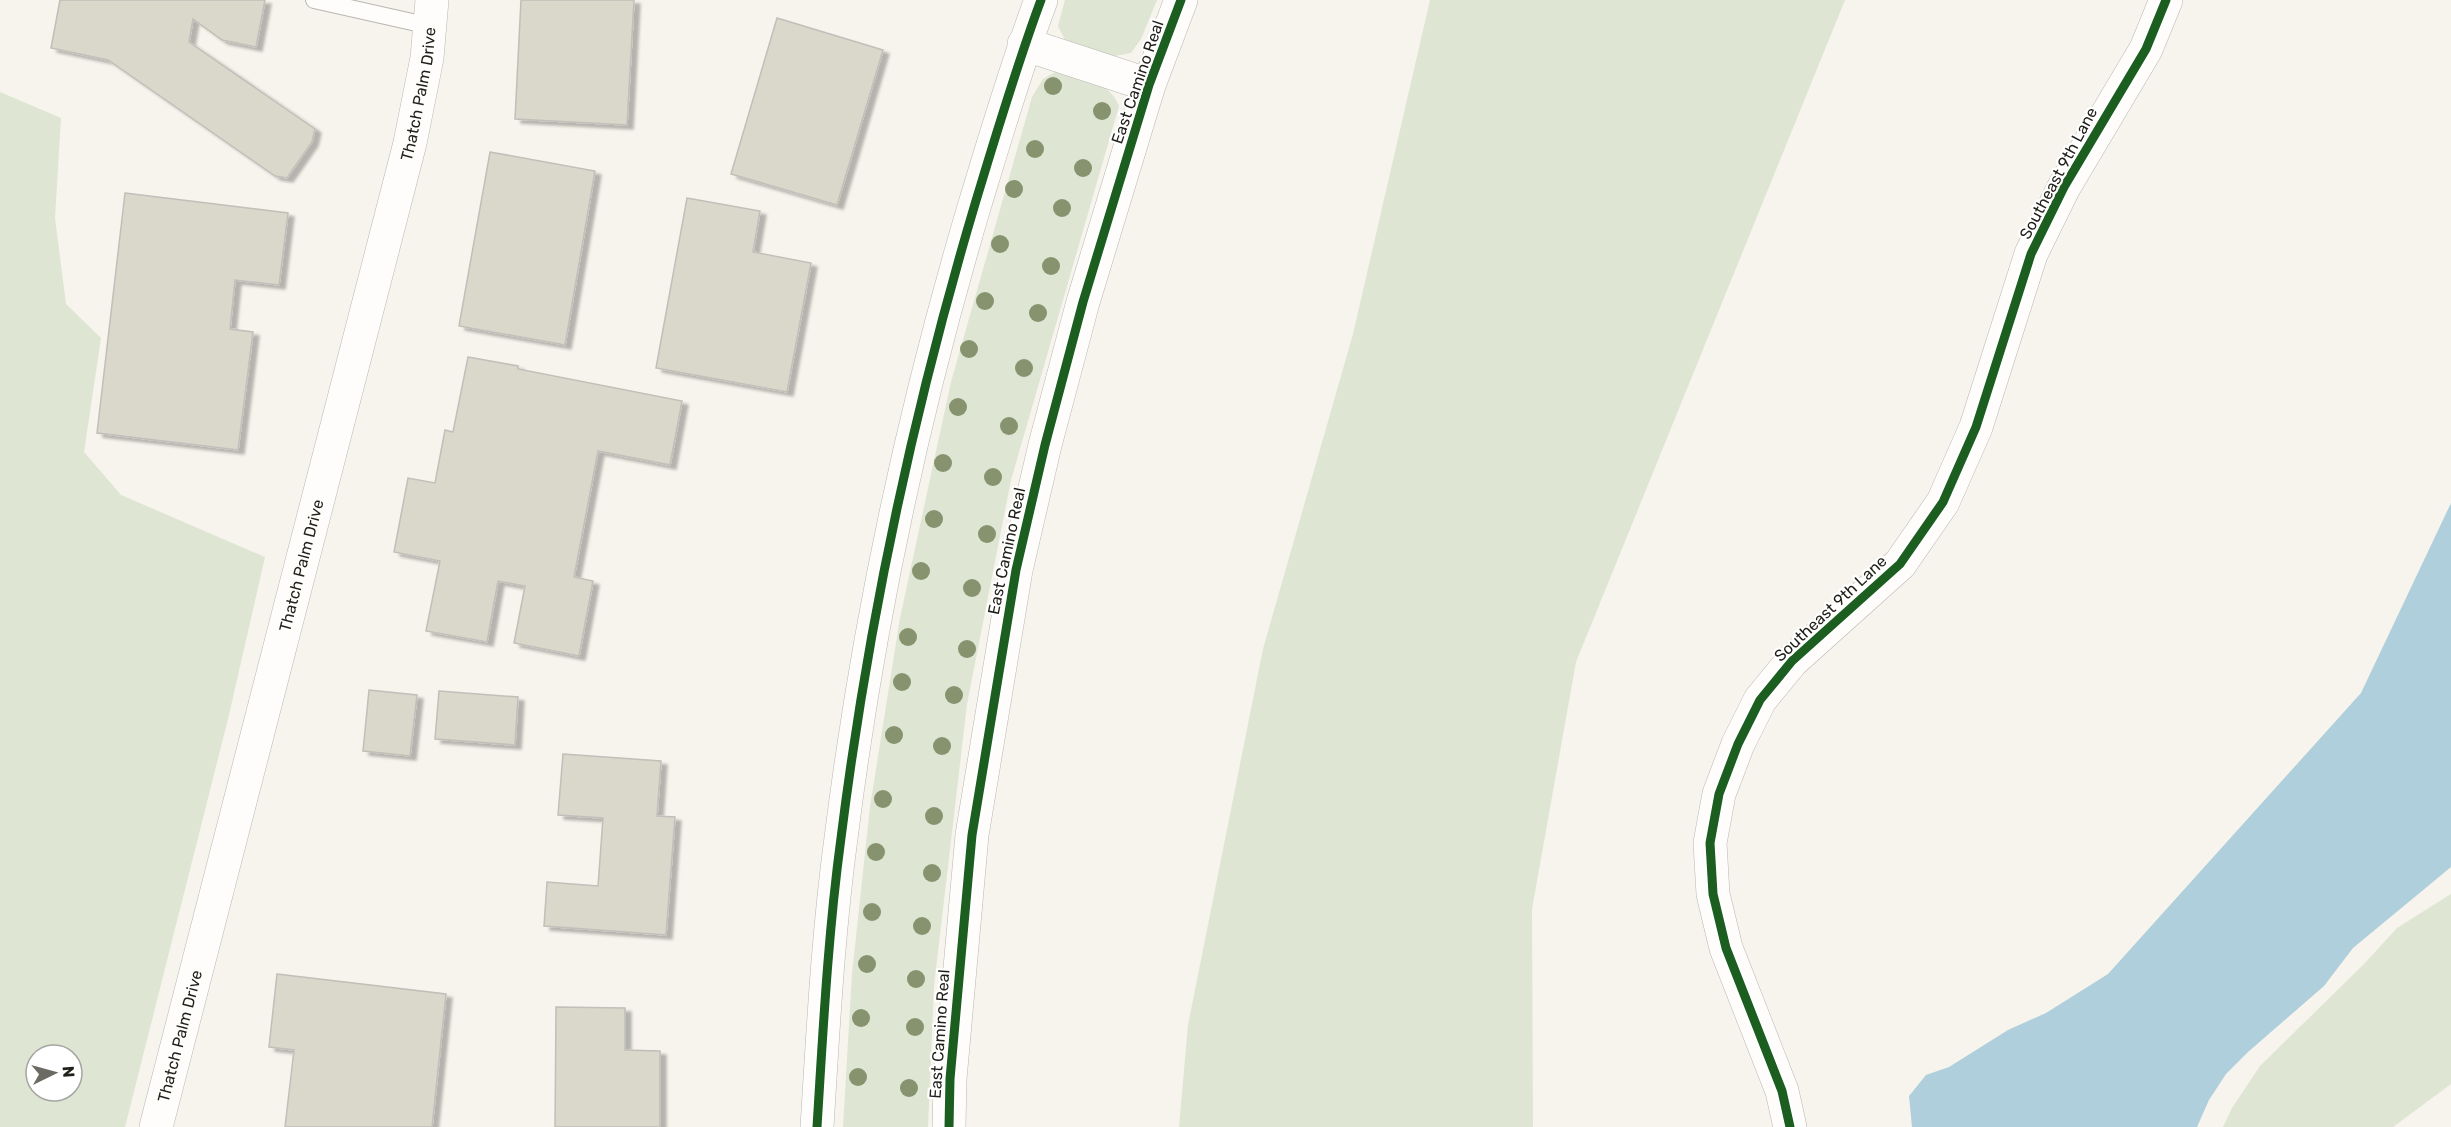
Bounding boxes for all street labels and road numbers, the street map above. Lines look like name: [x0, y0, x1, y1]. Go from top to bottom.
street label: East Camino Real: [1107, 18, 1168, 146]
street label: Thatch Palm Drive: [397, 26, 440, 163]
street label: Southeast 9th Lane: [2016, 104, 2101, 243]
street label: East Camino Real: [984, 486, 1029, 616]
street label: Thatch Palm Drive: [275, 497, 328, 634]
street label: Southeast 9th Lane: [1770, 551, 1891, 665]
street label: Thatch Palm Drive: [154, 968, 206, 1104]
street label: East Camino Real: [926, 969, 953, 1099]

